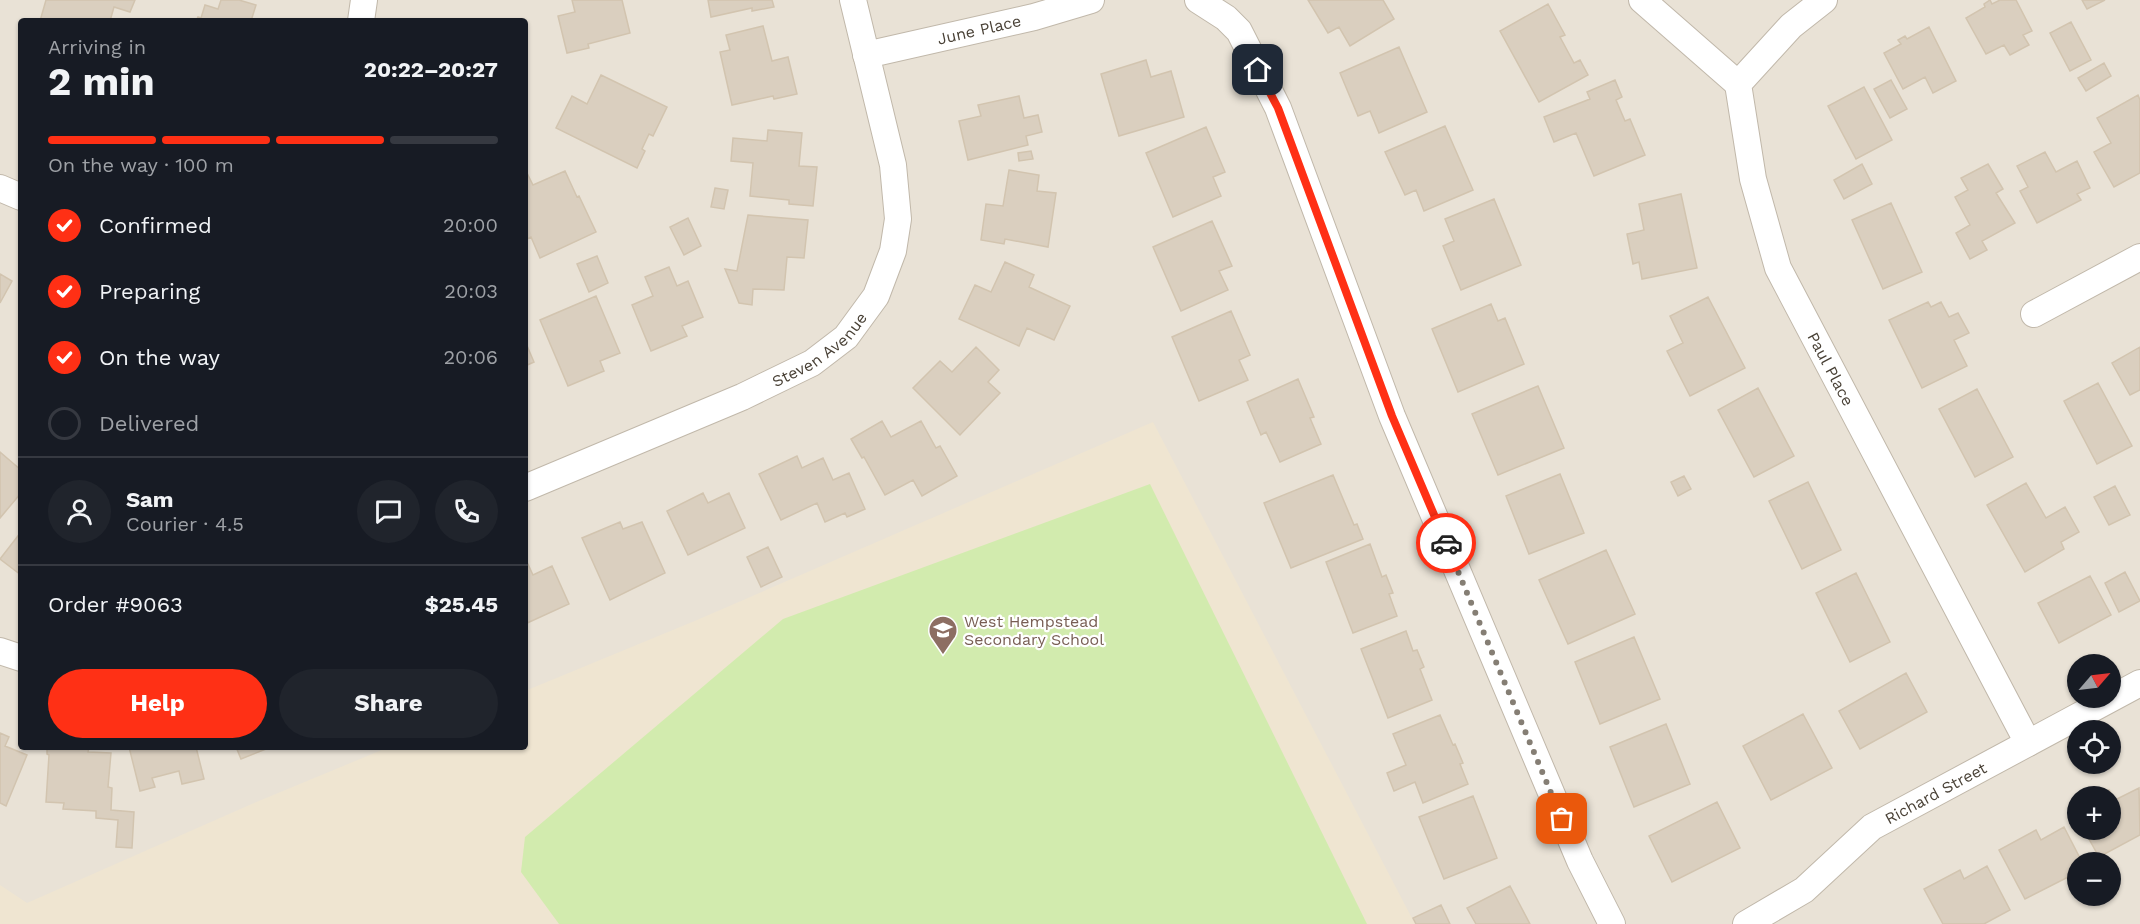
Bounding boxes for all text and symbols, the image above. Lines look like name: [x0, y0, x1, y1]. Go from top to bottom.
street label: June Place: [935, 11, 1023, 48]
text: Arriving in: [48, 35, 146, 59]
pin: [1232, 44, 1283, 95]
icon: home: [1241, 53, 1274, 86]
text: 20:22–20:27: [364, 57, 498, 82]
text: 2 min: [48, 59, 155, 104]
text: On the way · 100 m: [48, 153, 234, 177]
icon: check: [48, 209, 81, 242]
text: Confirmed: [99, 213, 212, 238]
text: 20:00: [443, 213, 498, 237]
icon: check: [48, 275, 81, 308]
text: Preparing: [99, 279, 200, 304]
text: 20:03: [444, 279, 498, 303]
street label: Steven Avenue: [769, 308, 871, 391]
street label: Paul Place: [1804, 329, 1858, 409]
icon: check: [48, 341, 81, 374]
text: On the way: [99, 345, 220, 370]
text: 20:06: [443, 345, 498, 369]
text: Delivered: [99, 411, 199, 436]
button: person: [48, 480, 111, 543]
button: chat: [357, 480, 420, 543]
button: phone: [435, 480, 498, 543]
text: Sam: [126, 487, 174, 512]
text: Courier · 4.5: [126, 512, 244, 536]
courier: [1416, 513, 1476, 573]
icon: car: [1430, 527, 1463, 560]
text: Order #9063: [48, 592, 183, 617]
text: $25.45: [425, 592, 498, 617]
place label: West Hempstead Secondary School: [964, 612, 1104, 649]
school or university icon: West Hempstead Secondary School: [927, 614, 959, 656]
north arrow: [2067, 654, 2121, 708]
map controls: [2067, 654, 2121, 906]
button: Help: [48, 669, 267, 738]
button: Share: [279, 669, 498, 738]
button: locate: [2067, 720, 2121, 774]
street label: Richard Street: [1881, 758, 1990, 828]
button: +: [2067, 786, 2121, 840]
pin: [1536, 793, 1587, 844]
icon: bag: [1545, 802, 1578, 835]
button: −: [2067, 852, 2121, 906]

